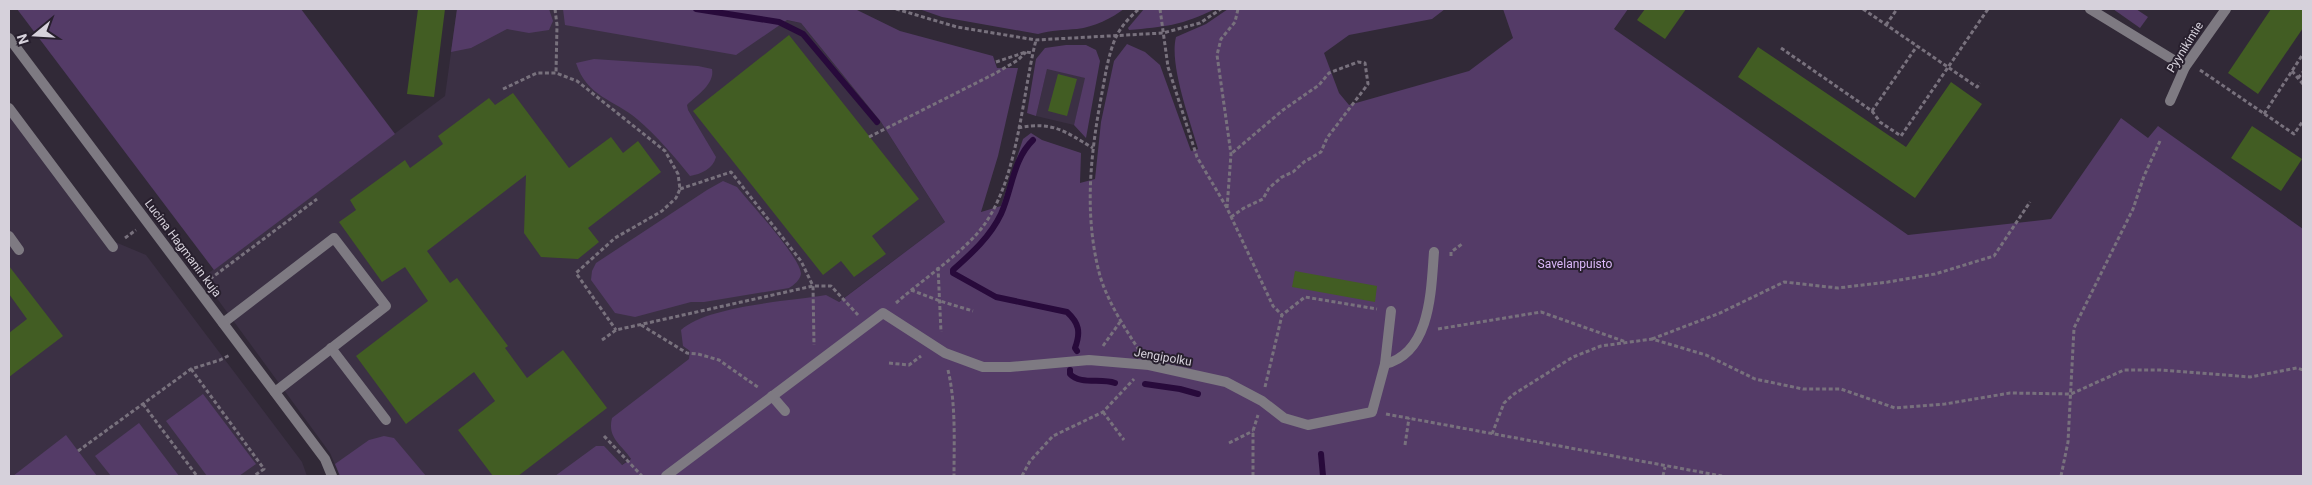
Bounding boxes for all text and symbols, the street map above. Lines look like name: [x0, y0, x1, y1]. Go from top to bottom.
north arrow: [10, 10, 60, 60]
street label: Pyynikintie: [2164, 19, 2206, 75]
text: N: [13, 32, 32, 46]
street label: Lucina Hagmanin kuja: [142, 197, 224, 299]
park label: Savelanpuisto: [1538, 257, 1613, 271]
street label: Jengipolku: [1133, 345, 1193, 369]

